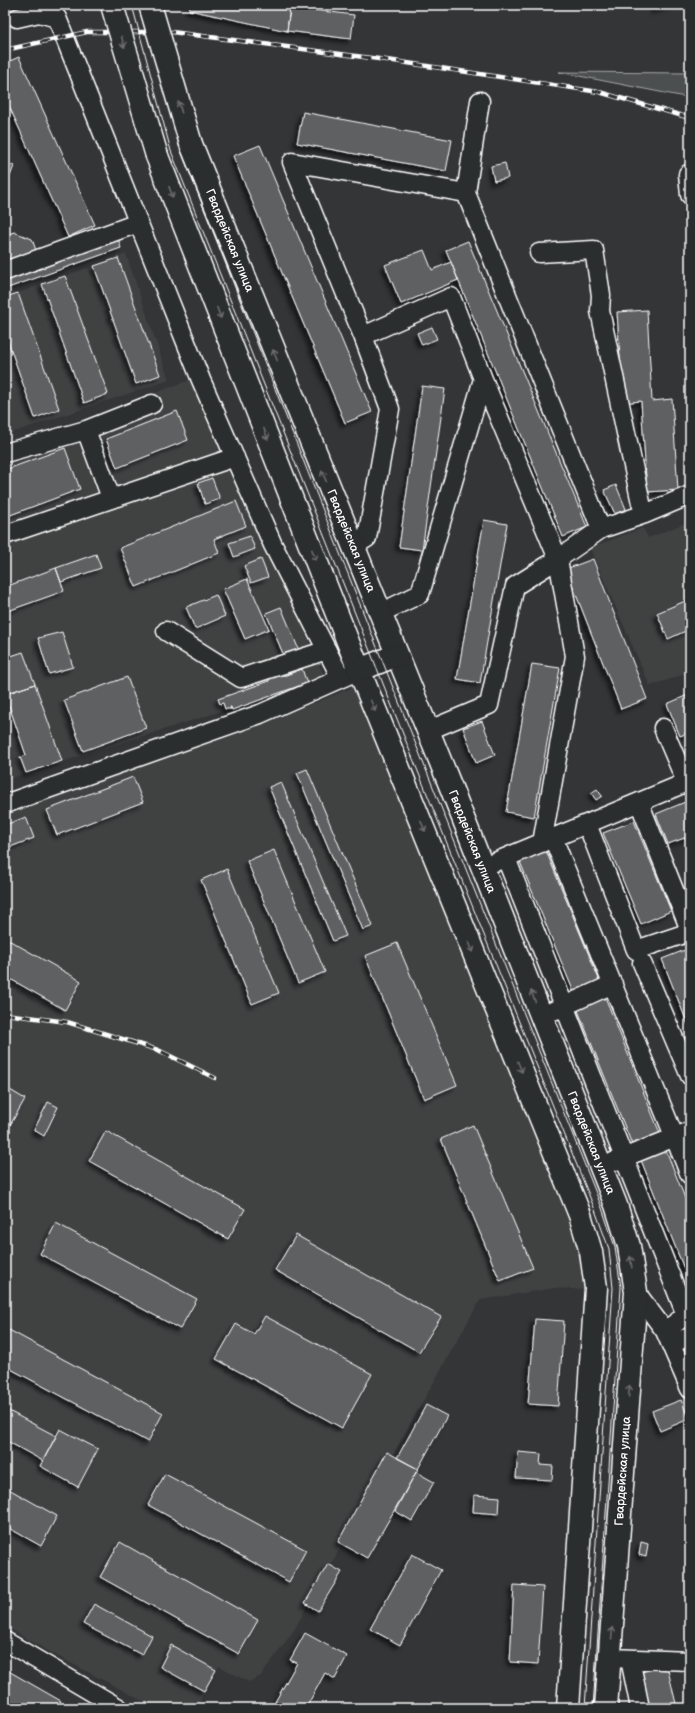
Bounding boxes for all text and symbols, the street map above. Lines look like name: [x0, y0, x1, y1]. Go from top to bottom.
one-way arrow: [120, 36, 127, 49]
one-way arrow: [176, 100, 183, 113]
one-way arrow: [168, 186, 176, 198]
street label: Гвардейская улица: [202, 187, 257, 294]
one-way arrow: [215, 307, 223, 319]
one-way arrow: [271, 350, 279, 362]
one-way arrow: [263, 428, 271, 440]
one-way arrow: [320, 471, 327, 483]
street label: Гвардейская улица: [324, 487, 379, 594]
one-way arrow: [310, 549, 318, 561]
one-way arrow: [370, 699, 378, 711]
street label: Гвардейская улица: [445, 788, 499, 895]
one-way arrow: [419, 820, 427, 832]
one-way arrow: [468, 940, 476, 952]
one-way arrow: [528, 991, 536, 1003]
one-way arrow: [516, 1061, 524, 1073]
street label: Гвардейская улица: [564, 1089, 619, 1196]
one-way arrow: [627, 1256, 635, 1269]
one-way arrow: [625, 1385, 632, 1398]
street label: Гвардейская улица: [612, 1416, 634, 1526]
one-way arrow: [608, 1627, 615, 1640]

